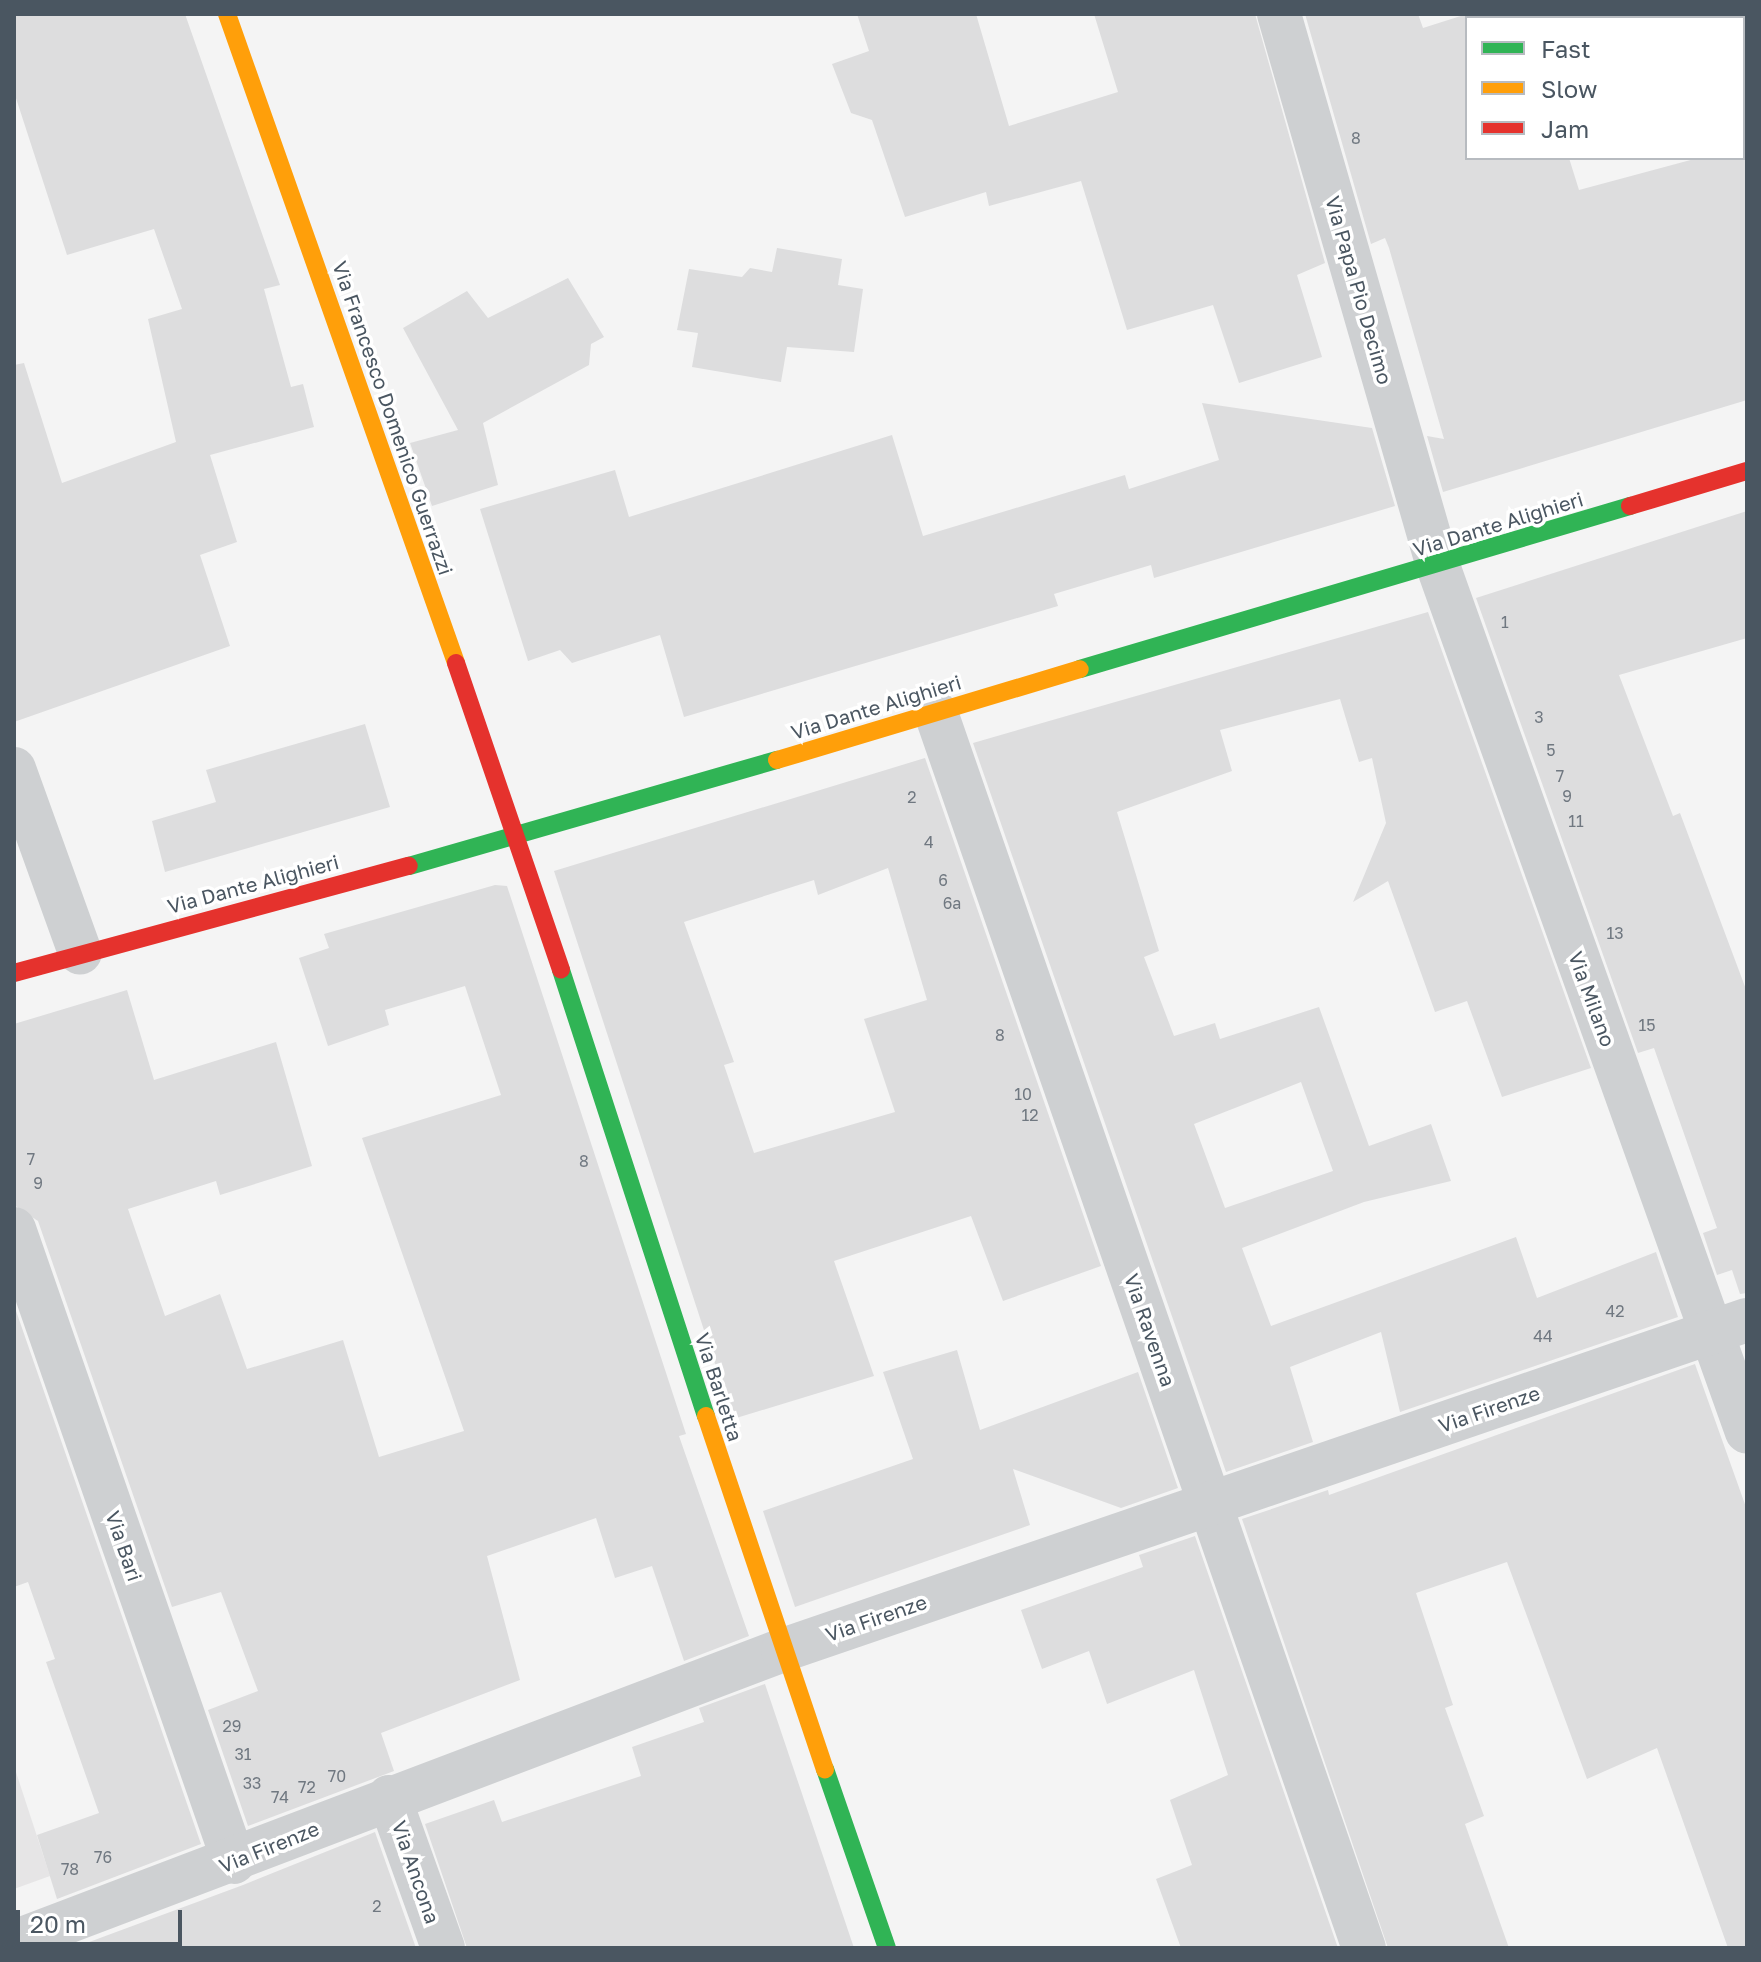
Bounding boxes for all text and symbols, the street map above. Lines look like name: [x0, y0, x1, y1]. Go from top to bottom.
legend: [1465, 16, 1745, 160]
text: Fast: [1541, 34, 1591, 63]
text: Slow: [1541, 74, 1597, 103]
text: Jam: [1541, 114, 1589, 143]
house number: 8: [1351, 128, 1361, 148]
street label: Via Papa Pio Decimo: [1321, 193, 1397, 387]
street label: Via Francesco Domenico Guerrazzi: [328, 258, 458, 578]
street label: Via Dante Alighieri: [1410, 487, 1586, 561]
house number: 1: [1501, 612, 1509, 632]
street label: Via Dante Alighieri: [788, 670, 964, 744]
house number: 3: [1534, 707, 1544, 727]
house number: 5: [1546, 740, 1556, 760]
house number: 7: [1556, 766, 1564, 786]
house number: 9: [1562, 786, 1572, 806]
house number: 2: [907, 787, 917, 807]
house number: 11: [1568, 811, 1584, 831]
house number: 4: [924, 832, 934, 852]
street label: Via Dante Alighieri: [165, 850, 341, 918]
house number: 6: [938, 870, 948, 890]
house number: 6a: [943, 893, 961, 913]
house number: 13: [1606, 923, 1624, 943]
street label: Via Milano: [1564, 948, 1620, 1050]
house number: 15: [1638, 1015, 1656, 1035]
house number: 8: [995, 1025, 1005, 1045]
house number: 10: [1014, 1084, 1032, 1104]
house number: 12: [1021, 1105, 1039, 1125]
house number: 7: [27, 1149, 35, 1169]
house number: 8: [579, 1151, 589, 1171]
house number: 9: [33, 1173, 43, 1193]
street label: Via Ravenna: [1120, 1270, 1180, 1390]
house number: 42: [1605, 1301, 1625, 1321]
house number: 44: [1533, 1326, 1553, 1346]
street label: Via Barletta: [690, 1330, 748, 1444]
street label: Via Firenze: [1435, 1380, 1543, 1438]
street label: Via Bari: [101, 1508, 147, 1584]
street label: Via Firenze: [822, 1589, 930, 1647]
house number: 29: [223, 1716, 241, 1736]
house number: 31: [234, 1744, 252, 1764]
house number: 70: [328, 1766, 346, 1786]
house number: 33: [243, 1773, 261, 1793]
house number: 72: [298, 1777, 316, 1797]
house number: 74: [271, 1787, 289, 1807]
street label: Via Firenze: [216, 1816, 322, 1878]
street label: Via Ancona: [387, 1817, 445, 1927]
house number: 76: [94, 1847, 112, 1867]
house number: 78: [61, 1859, 79, 1879]
scale bar: [20, 1894, 186, 1944]
house number: 2: [372, 1896, 382, 1916]
text: 20 m: [30, 1909, 86, 1938]

